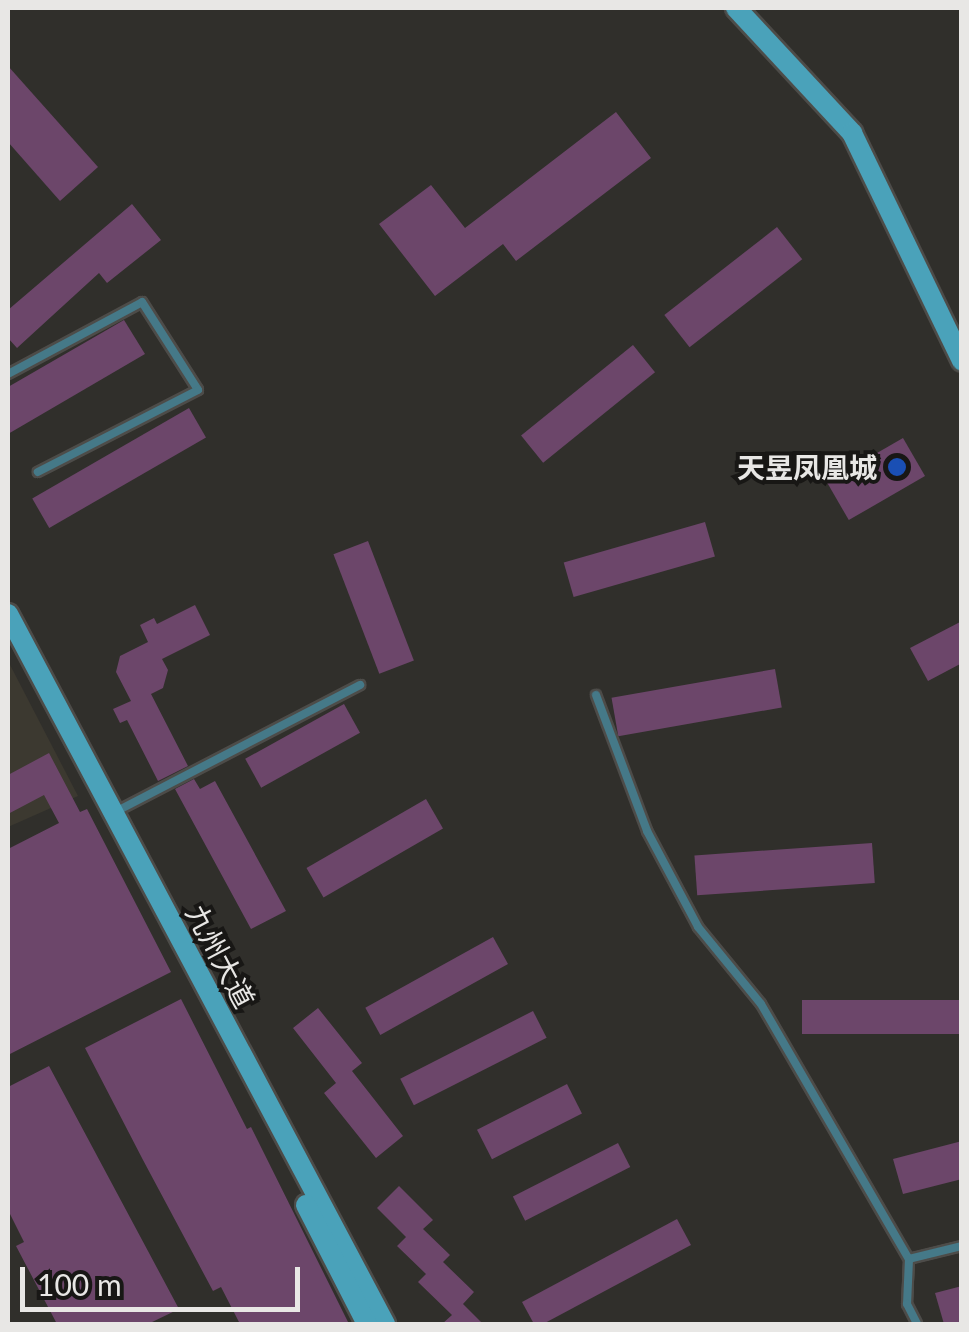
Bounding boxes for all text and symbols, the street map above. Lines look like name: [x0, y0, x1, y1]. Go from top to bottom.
place label: 天昱凤凰城: [737, 450, 877, 484]
marker: 天昱凤凰城: [886, 456, 908, 478]
street label: 九州大道: [180, 899, 262, 1013]
scale bar: [25, 1247, 305, 1309]
text: 100 m: [37, 1266, 122, 1302]

